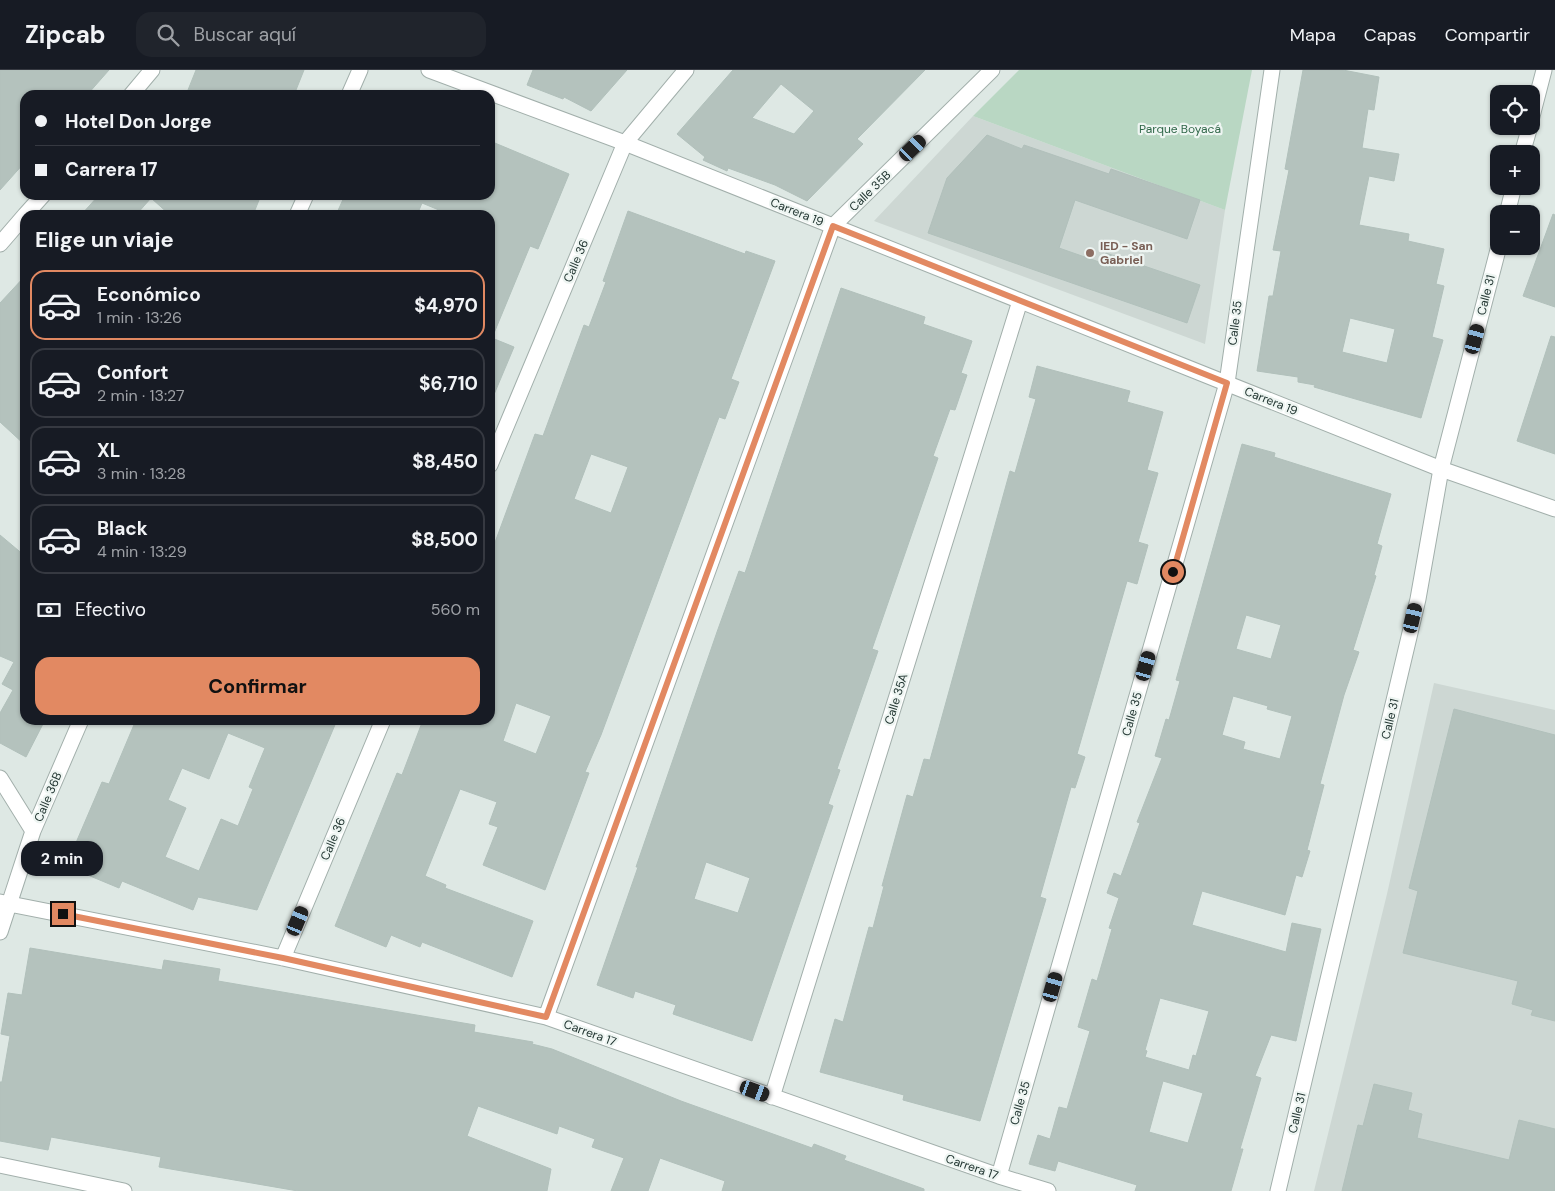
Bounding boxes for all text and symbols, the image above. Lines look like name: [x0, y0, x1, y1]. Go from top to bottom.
search box: [136, 12, 486, 57]
text: Zipcab: [25, 19, 106, 50]
icon: search: [154, 21, 182, 49]
text: Buscar aquí: [194, 22, 296, 47]
text: Mapa: [1290, 23, 1336, 47]
text: Capas: [1364, 23, 1417, 47]
text: Compartir: [1445, 23, 1530, 47]
map controls: [1490, 85, 1540, 255]
button: locate: [1490, 85, 1540, 135]
text: Hotel Don Jorge: [65, 109, 212, 134]
park label: Parque Boyacá: [1139, 121, 1221, 137]
car: [896, 132, 929, 164]
button: +: [1490, 145, 1540, 195]
text: Carrera 17: [65, 157, 157, 182]
street label: Calle 35B: [846, 167, 894, 215]
street label: Carrera 19: [768, 194, 826, 230]
button: −: [1490, 205, 1540, 255]
text: Elige un viaje: [35, 225, 174, 254]
street label: Calle 36: [560, 237, 592, 285]
place label: IED - San Gabriel: [1100, 238, 1153, 268]
marker: IED - San Gabriel: [1084, 247, 1096, 259]
street label: Calle 31: [1473, 273, 1499, 317]
text: Económico: [97, 282, 201, 307]
icon: car: [37, 283, 82, 328]
text: $4,970: [414, 293, 478, 318]
street label: Calle 35: [1224, 300, 1246, 346]
text: 1 min · 13:26: [97, 307, 182, 328]
car: [1463, 323, 1486, 355]
text: Confort: [97, 360, 169, 385]
icon: car: [37, 361, 82, 406]
text: $6,710: [419, 371, 478, 396]
street label: Carrera 19: [1242, 383, 1300, 419]
text: 2 min · 13:27: [97, 385, 185, 406]
text: XL: [97, 438, 120, 463]
icon: car: [37, 439, 82, 484]
text: $8,450: [412, 449, 478, 474]
text: 3 min · 13:28: [97, 463, 186, 484]
text: Black: [97, 516, 148, 541]
icon: car: [37, 517, 82, 562]
text: $8,500: [411, 527, 478, 552]
text: 4 min · 13:29: [97, 541, 187, 562]
route start: [1162, 561, 1184, 583]
icon: cash: [35, 596, 63, 624]
text: Efectivo: [75, 597, 146, 622]
text: 560 m: [431, 599, 480, 620]
car: [1402, 602, 1423, 634]
car: [1134, 650, 1157, 682]
button: Confirmar: [35, 657, 480, 715]
street label: Calle 35A: [881, 672, 911, 726]
street label: Calle 35: [1118, 690, 1146, 738]
street label: Calle 31: [1378, 697, 1402, 741]
street label: Calle 36B: [30, 770, 66, 824]
street label: Calle 36: [317, 815, 349, 863]
callout: 2 min: [22, 842, 104, 876]
text: 2 min: [41, 848, 83, 869]
route end: [52, 903, 74, 925]
car: [285, 904, 310, 938]
car: [1041, 971, 1064, 1003]
street label: Carrera 17: [561, 1016, 619, 1050]
car: [738, 1079, 771, 1103]
street label: Calle 35: [1006, 1079, 1034, 1127]
street label: Calle 31: [1285, 1091, 1309, 1135]
street label: Carrera 17: [943, 1150, 1001, 1184]

